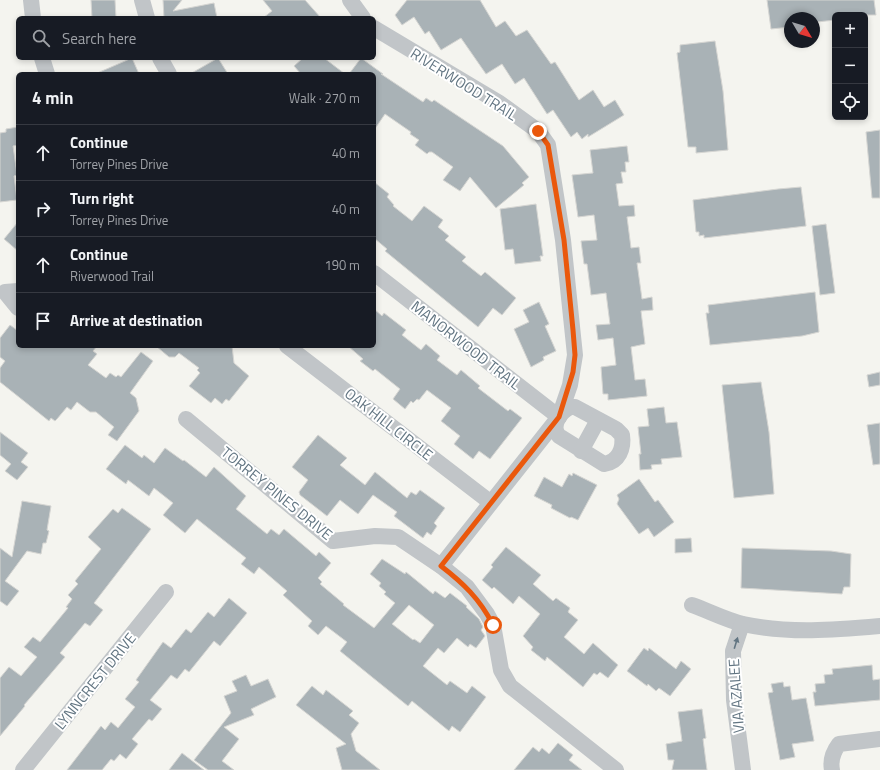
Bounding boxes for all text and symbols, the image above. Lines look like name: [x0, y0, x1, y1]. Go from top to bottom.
north arrow: [784, 12, 820, 48]
map controls: [832, 12, 868, 120]
button: +: [832, 12, 868, 48]
search box: [16, 16, 376, 60]
icon: search: [30, 27, 52, 49]
text: Search here: [62, 27, 136, 50]
street label: RIVERWOOD TRAIL: [406, 42, 522, 126]
button: −: [832, 48, 868, 84]
button: locate: [832, 84, 868, 120]
text: 4 min: [32, 85, 73, 111]
text: Walk · 270 m: [289, 88, 360, 108]
route end: [529, 122, 547, 140]
text: Continue: [70, 131, 128, 154]
icon: ahead: [32, 142, 54, 164]
text: 40 m: [332, 143, 360, 163]
text: Torrey Pines Drive: [70, 154, 168, 174]
text: Turn right: [70, 187, 134, 210]
icon: right: [32, 198, 54, 220]
text: 40 m: [332, 199, 360, 219]
text: Torrey Pines Drive: [70, 210, 168, 230]
text: Continue: [70, 243, 128, 266]
icon: ahead: [32, 254, 54, 276]
text: 190 m: [324, 255, 360, 275]
text: Riverwood Trail: [70, 266, 154, 286]
street label: MANORWOOD TRAIL: [406, 295, 526, 395]
text: Arrive at destination: [70, 309, 203, 332]
icon: arrive: [32, 310, 54, 332]
street label: OAK HILL CIRCLE: [340, 382, 438, 466]
street label: TORREY PINES DRIVE: [216, 441, 338, 545]
route start: [484, 616, 502, 634]
street label: LYNNCREST DRIVE: [49, 628, 141, 734]
one-way arrow: [733, 637, 739, 649]
street label: VIA AZALEE: [722, 658, 750, 734]

